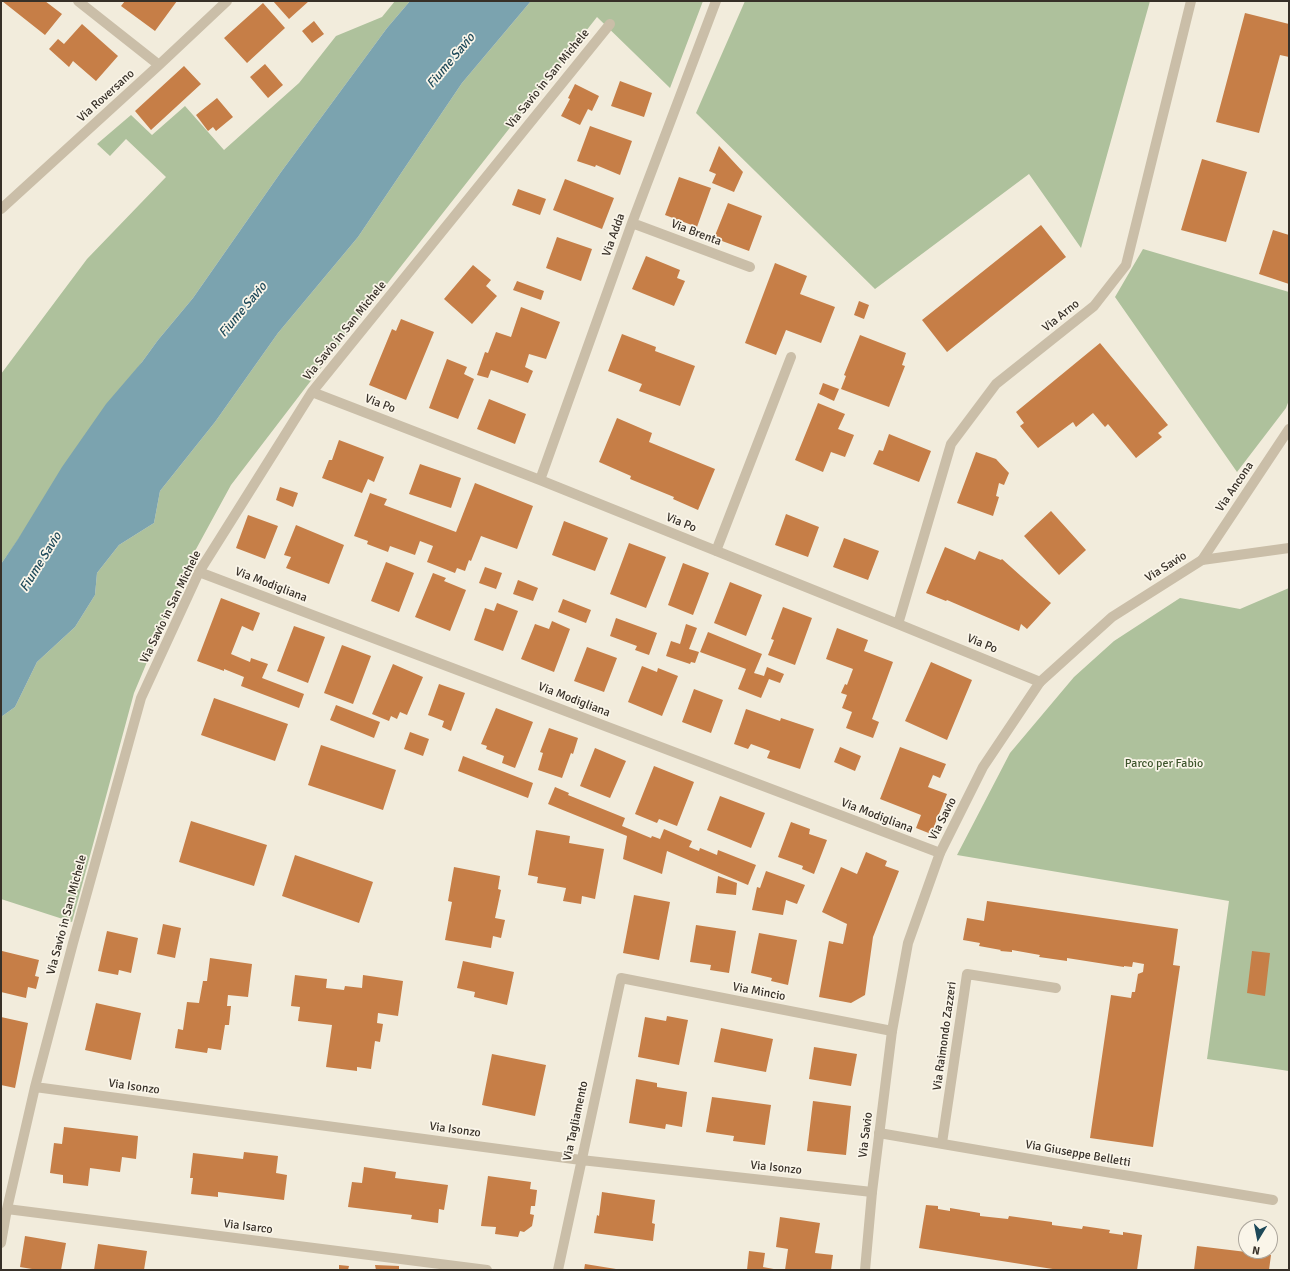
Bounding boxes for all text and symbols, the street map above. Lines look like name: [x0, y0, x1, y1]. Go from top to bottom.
street label: Via Savio in San Michele: [503, 26, 593, 132]
water label: Fiume Savio: [424, 30, 478, 92]
street label: Via Roversano: [74, 67, 138, 125]
street label: Via Adda: [600, 211, 628, 259]
street label: Via Brenta: [669, 217, 723, 249]
street label: Via Savio in San Michele: [300, 278, 390, 384]
water label: Fiume Savio: [216, 279, 270, 341]
street label: Via Arno: [1040, 297, 1082, 335]
street label: Via Po: [363, 392, 397, 416]
street label: Via Ancona: [1213, 459, 1257, 515]
street label: Via Po: [664, 510, 698, 536]
water label: Fiume Savio: [17, 530, 65, 594]
street label: Via Savio in San Michele: [137, 548, 205, 666]
street label: Via Savio: [1143, 549, 1189, 585]
street label: Via Modigliana: [233, 565, 309, 605]
street label: Via Po: [965, 631, 999, 657]
street label: Via Modigliana: [536, 680, 612, 720]
park label: Parco per Fabio: [1125, 757, 1203, 771]
street label: Via Savio: [926, 795, 960, 843]
street label: Via Modigliana: [839, 796, 915, 836]
street label: Via Savio in San Michele: [44, 853, 90, 977]
street label: Via Mincio: [731, 980, 787, 1004]
street label: Via Raimondo Zazzeri: [930, 981, 960, 1091]
street label: Via Isonzo: [107, 1076, 161, 1098]
street label: Via Tagliamento: [560, 1080, 592, 1162]
street label: Via Savio: [856, 1111, 876, 1159]
street label: Via Isonzo: [428, 1119, 482, 1141]
street label: Via Giuseppe Belletti: [1024, 1138, 1132, 1170]
street label: Via Isonzo: [749, 1158, 803, 1178]
street label: Via Isarco: [222, 1217, 274, 1237]
north arrow: [1238, 1219, 1278, 1259]
text: N: [1251, 1243, 1261, 1257]

